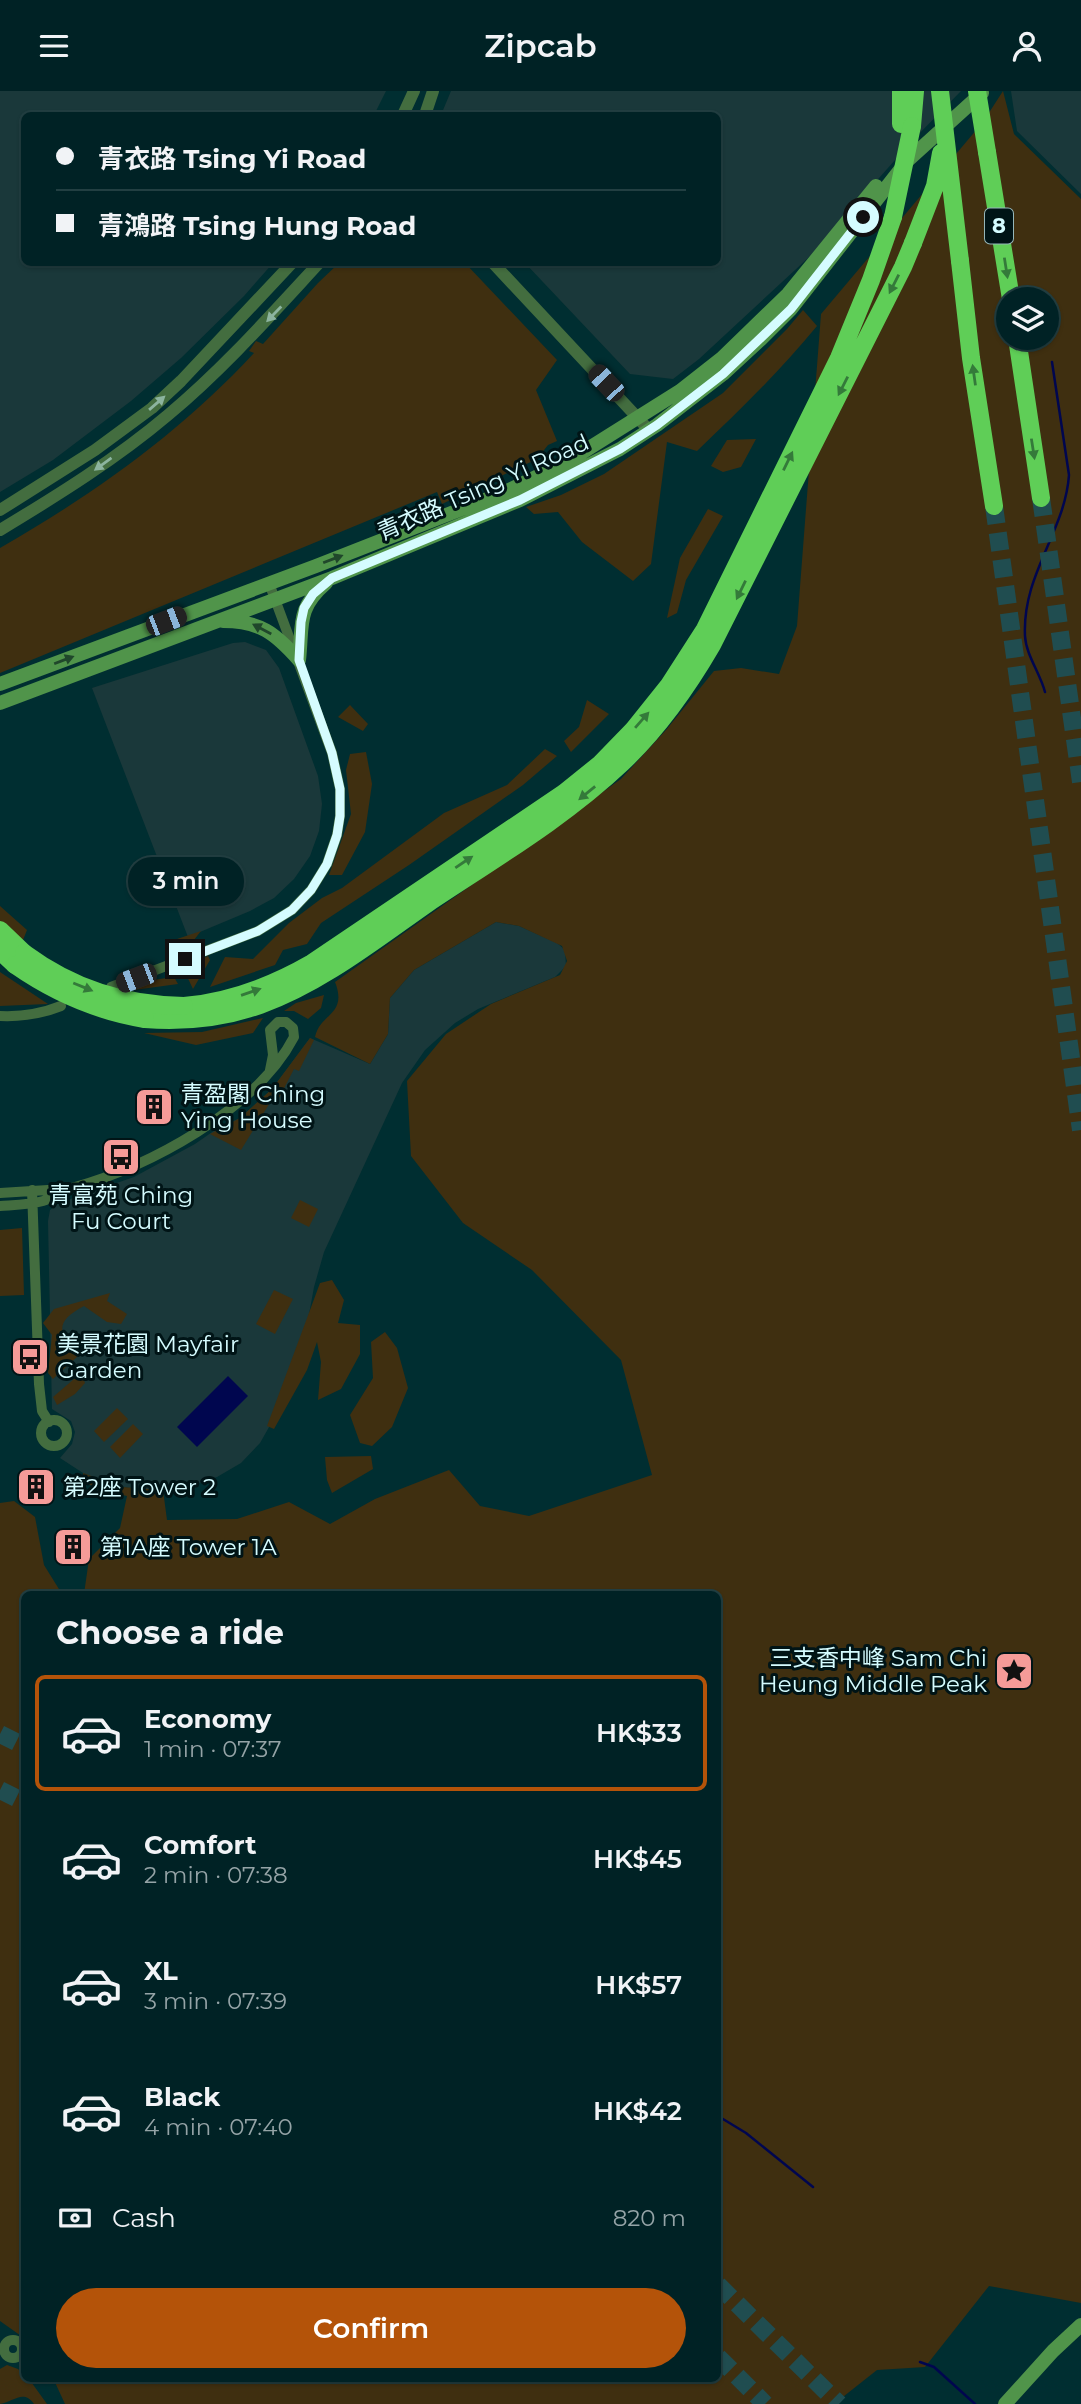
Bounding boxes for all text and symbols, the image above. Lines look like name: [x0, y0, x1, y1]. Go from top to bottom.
text: Zipcab: [484, 26, 597, 65]
icon: menu: [35, 27, 73, 65]
icon: person: [1008, 27, 1046, 65]
text: 青衣路 Tsing Yi Road: [98, 143, 366, 175]
route start: [847, 201, 879, 233]
road number: 8: [985, 209, 1013, 243]
text: 青鴻路 Tsing Hung Road: [98, 210, 416, 242]
one-way arrow: [1001, 257, 1012, 279]
one-way arrow: [889, 274, 900, 294]
map controls: [996, 287, 1059, 350]
button: layers: [996, 287, 1059, 350]
one-way arrow: [266, 305, 282, 322]
car: [584, 360, 629, 406]
one-way arrow: [968, 363, 979, 385]
one-way arrow: [838, 376, 849, 396]
one-way arrow: [148, 395, 166, 411]
street label: 青衣路 Tsing Yi Road: [373, 428, 593, 546]
one-way arrow: [1027, 438, 1038, 460]
one-way arrow: [783, 451, 794, 471]
one-way arrow: [94, 457, 112, 471]
one-way arrow: [323, 553, 344, 564]
one-way arrow: [736, 580, 747, 600]
car: [143, 604, 190, 638]
one-way arrow: [252, 623, 272, 634]
one-way arrow: [53, 654, 74, 665]
one-way arrow: [634, 712, 649, 729]
one-way arrow: [579, 786, 597, 801]
one-way arrow: [455, 855, 473, 869]
callout: 3 min: [127, 857, 243, 907]
text: 3 min: [153, 867, 219, 895]
route end: [169, 943, 201, 975]
car: [113, 961, 160, 995]
one-way arrow: [73, 982, 94, 993]
one-way arrow: [241, 986, 262, 997]
place label: 青盈閣 Ching Ying House: [181, 1080, 325, 1134]
building icon: 青盈閣 Ching Ying House: [133, 1086, 175, 1128]
bus stop icon: 青富苑 Ching Fu Court: [100, 1136, 142, 1178]
place label: 青富苑 Ching Fu Court: [49, 1181, 193, 1235]
place label: 美景花園 Mayfair Garden: [57, 1330, 239, 1384]
bus stop icon: 美景花園 Mayfair Garden: [9, 1336, 51, 1378]
building icon: 第2座 Tower 2: [15, 1466, 57, 1508]
place label: 第2座 Tower 2: [63, 1473, 216, 1501]
building icon: 第1A座 Tower 1A: [52, 1526, 94, 1568]
place label: 第1A座 Tower 1A: [100, 1533, 277, 1561]
text: Choose a ride: [56, 1613, 284, 1652]
place label: 三支香中峰 Sam Chi Heung Middle Peak: [759, 1644, 987, 1698]
place icon: 三支香中峰 Sam Chi Heung Middle Peak: [993, 1650, 1035, 1692]
icon: car: [60, 1702, 123, 1765]
text: Economy: [144, 1703, 271, 1735]
text: HK$33: [596, 1717, 682, 1749]
text: 1 min · 07:37: [144, 1735, 282, 1763]
icon: car: [60, 1828, 123, 1891]
text: Comfort: [144, 1829, 256, 1861]
text: HK$45: [593, 1843, 682, 1875]
text: 2 min · 07:38: [144, 1861, 288, 1889]
icon: car: [60, 1954, 123, 2017]
text: XL: [144, 1955, 178, 1987]
text: HK$57: [595, 1969, 682, 2001]
text: 3 min · 07:39: [144, 1987, 287, 2015]
icon: car: [60, 2080, 123, 2143]
text: Black: [144, 2081, 220, 2113]
text: HK$42: [593, 2095, 682, 2127]
text: 4 min · 07:40: [144, 2113, 293, 2141]
icon: cash: [56, 2199, 94, 2237]
text: Cash: [112, 2202, 176, 2234]
text: 820 m: [613, 2204, 686, 2232]
button: Confirm: [56, 2288, 686, 2368]

